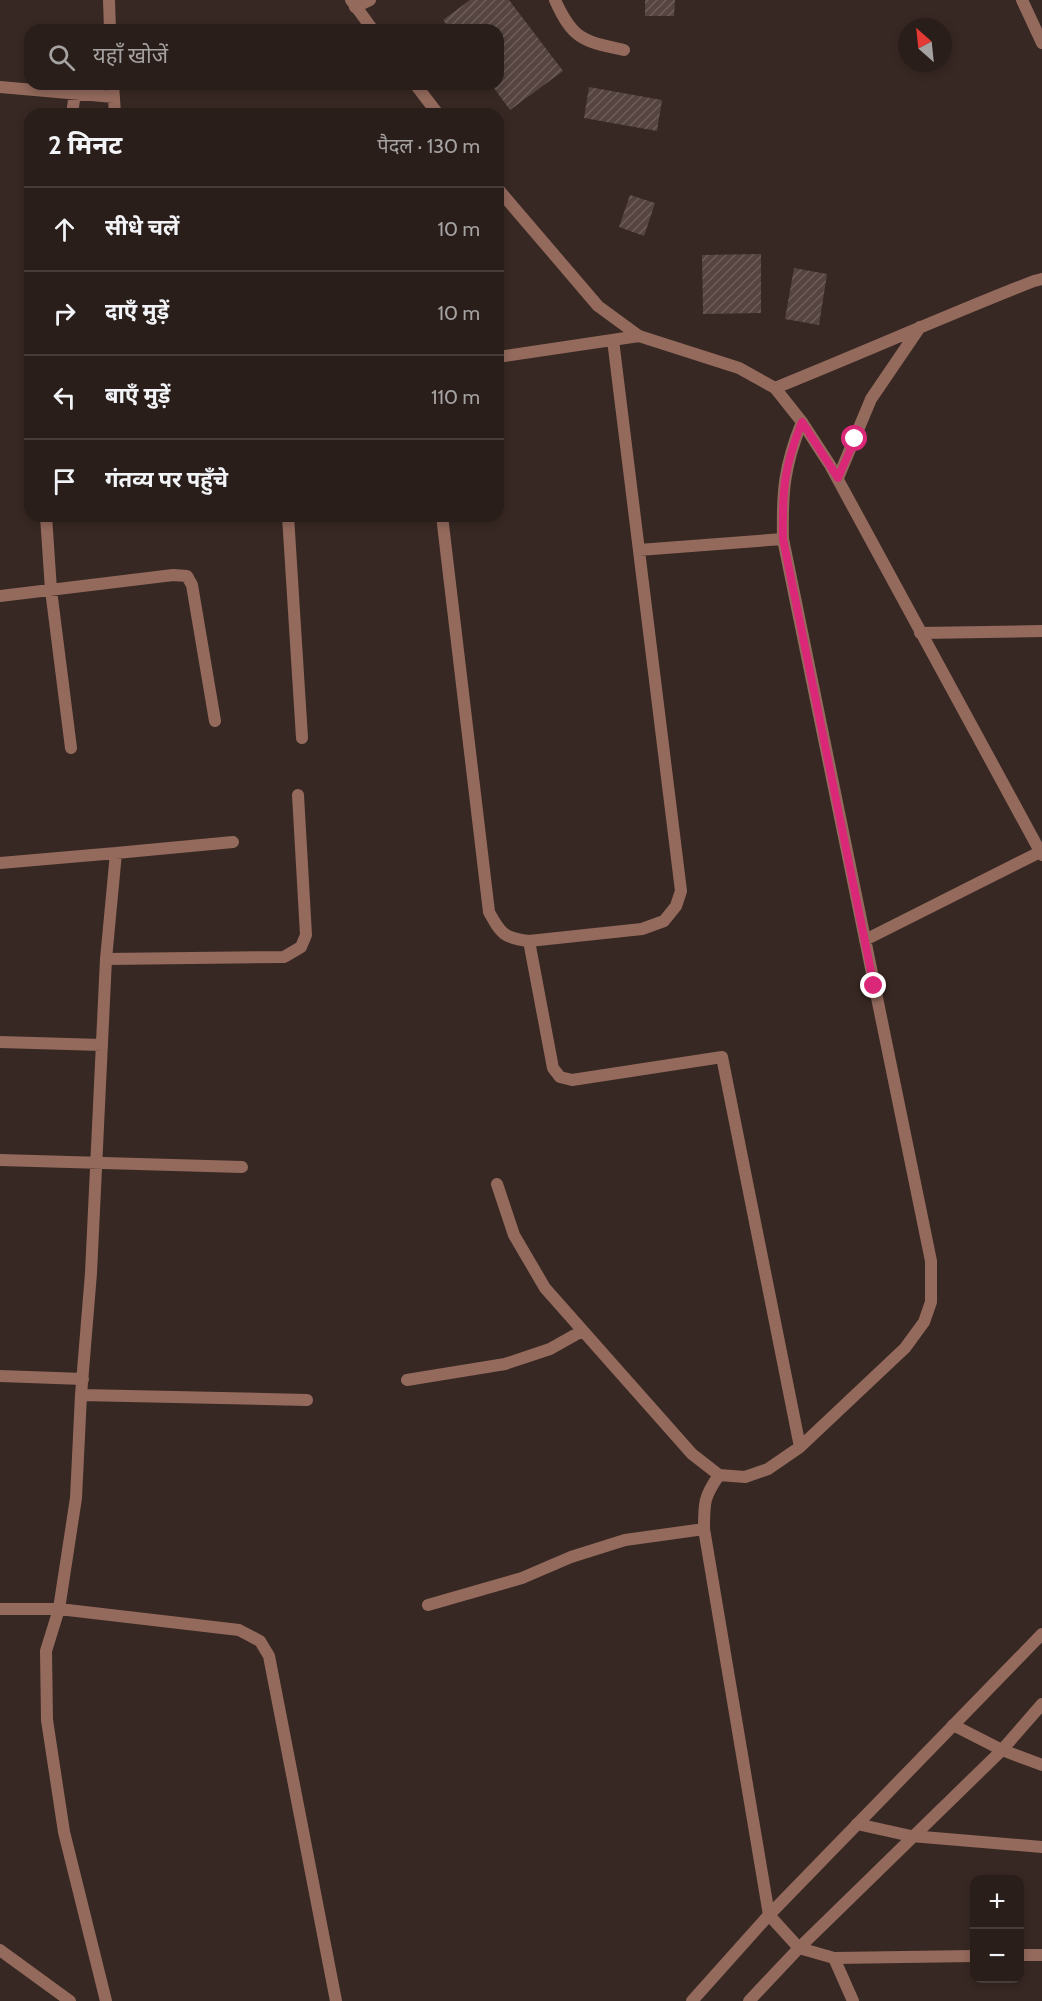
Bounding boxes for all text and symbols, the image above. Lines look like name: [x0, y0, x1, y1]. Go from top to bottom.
north arrow: [898, 18, 952, 72]
search box: [24, 24, 504, 90]
icon: search: [45, 41, 78, 74]
text: यहाँ खोजें: [93, 42, 168, 69]
text: 2 मिनट: [48, 129, 122, 161]
text: पैदल · 130 m: [377, 134, 480, 158]
icon: ahead: [48, 213, 81, 246]
text: सीधे चलें: [105, 214, 179, 241]
text: 10 m: [437, 217, 480, 241]
icon: right: [48, 297, 81, 330]
text: दाएँ मुड़ें: [105, 298, 169, 325]
text: 10 m: [437, 301, 480, 325]
icon: left: [48, 381, 81, 414]
text: बाएँ मुड़ें: [105, 382, 170, 409]
text: 110 m: [431, 385, 480, 409]
route start: [841, 425, 867, 451]
icon: arrive: [48, 465, 81, 498]
text: गंतव्य पर पहुँचे: [105, 466, 228, 493]
route end: [860, 972, 886, 998]
map controls: [970, 1875, 1024, 1983]
button: +: [970, 1875, 1024, 1929]
button: −: [970, 1929, 1024, 1983]

